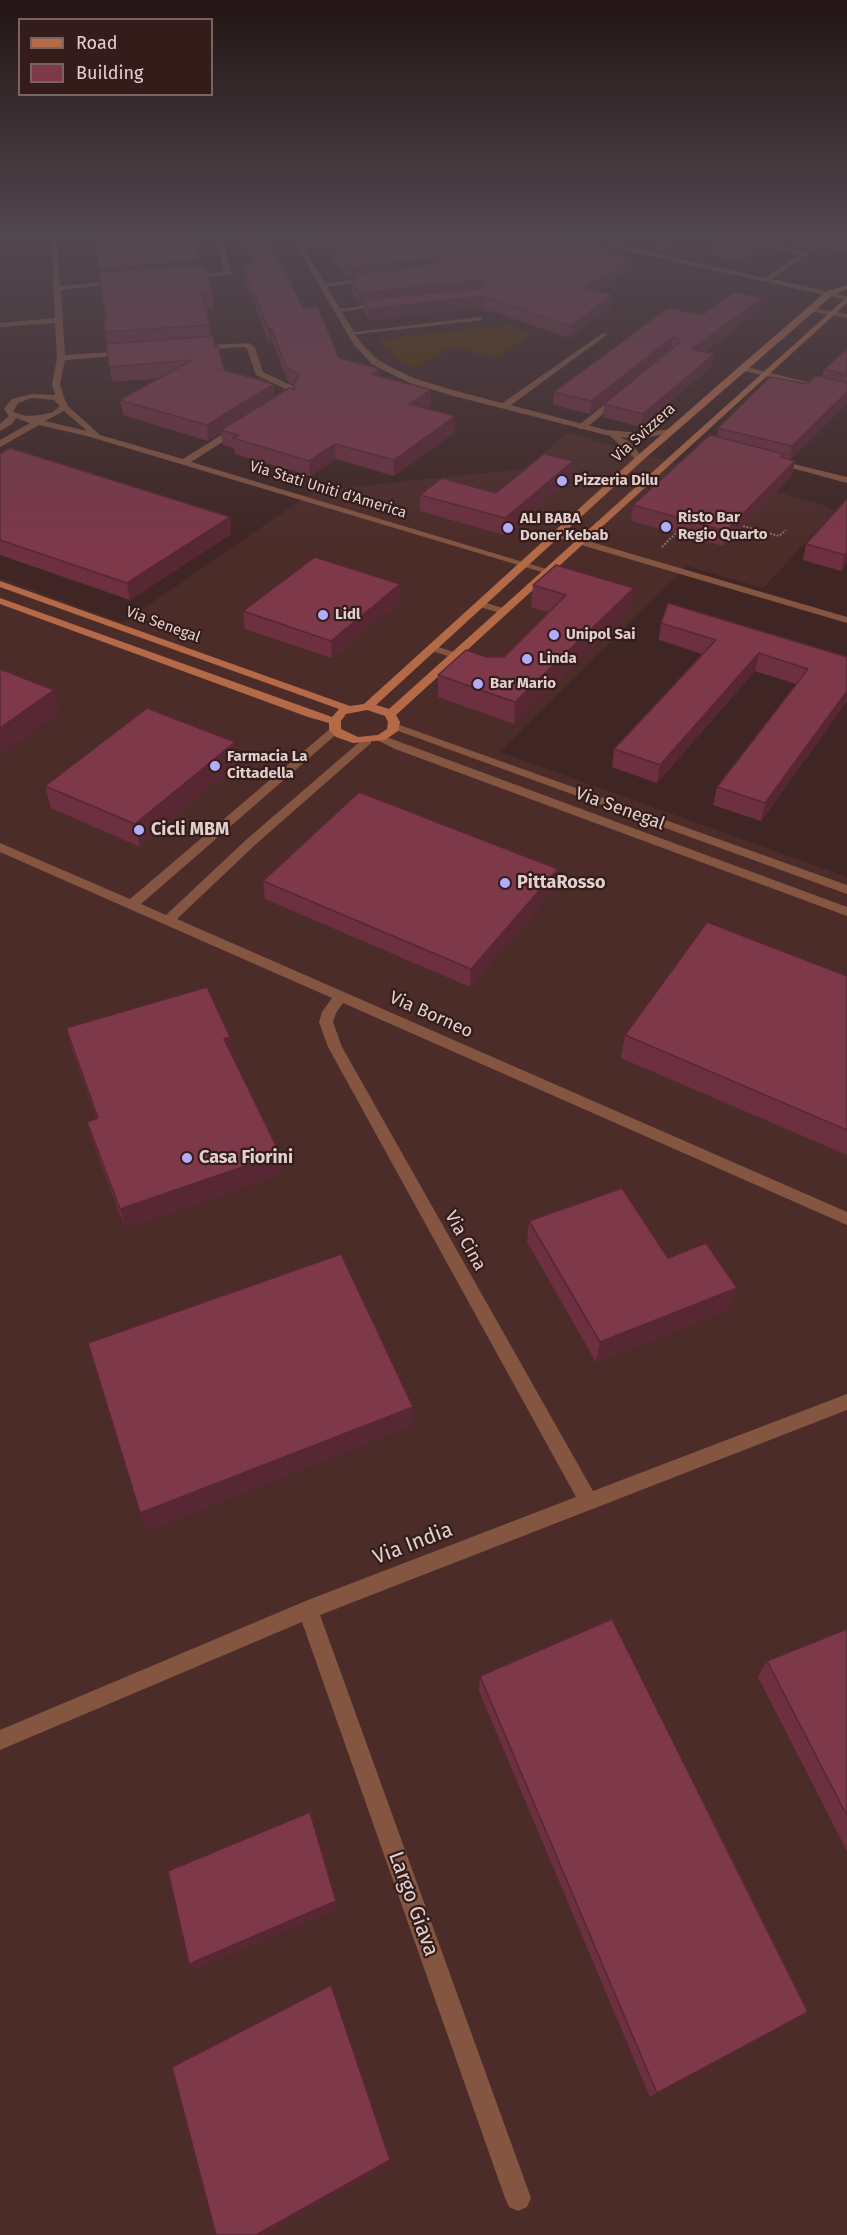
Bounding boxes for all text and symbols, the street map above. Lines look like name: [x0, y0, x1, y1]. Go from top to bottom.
legend: [18, 18, 213, 96]
text: Road: [76, 32, 118, 54]
text: Building: [76, 62, 143, 84]
street label: Via Svizzera: [609, 400, 679, 466]
street label: Via Stati Uniti d'America: [247, 458, 409, 522]
place label: Pizzeria Dilu: [574, 472, 658, 490]
marker: Pizzeria Dilu: [555, 474, 569, 488]
place label: Risto Bar Regio Quarto: [678, 509, 768, 544]
place label: ALI BABA Doner Kebab: [520, 510, 609, 545]
marker: Risto Bar Regio Quarto: [659, 520, 673, 534]
marker: ALI BABA Doner Kebab: [501, 521, 515, 535]
street label: Via Senegal: [123, 603, 203, 647]
place label: Lidl: [335, 606, 360, 624]
marker: Lidl: [316, 608, 330, 622]
place label: Unipol Sai: [566, 626, 635, 644]
marker: Unipol Sai: [547, 628, 561, 642]
place label: Linda: [539, 650, 577, 668]
marker: Linda: [520, 652, 534, 666]
place label: Bar Mario: [490, 675, 556, 693]
marker: Bar Mario: [471, 677, 485, 691]
place label: Farmacia La Cittadella: [227, 748, 307, 783]
marker: Farmacia La Cittadella: [208, 759, 222, 773]
street label: Via Senegal: [572, 783, 668, 835]
place label: Cicli MBM: [151, 819, 229, 841]
marker: Cicli MBM: [132, 823, 146, 837]
place label: PittaRosso: [517, 872, 606, 894]
marker: PittaRosso: [498, 876, 512, 890]
street label: Via Borneo: [386, 987, 476, 1043]
place label: Casa Fiorini: [199, 1147, 293, 1169]
marker: Casa Fiorini: [180, 1151, 194, 1165]
street label: Via Cina: [440, 1207, 490, 1275]
street label: Via India: [370, 1517, 456, 1571]
street label: Largo Giava: [382, 1848, 444, 1960]

